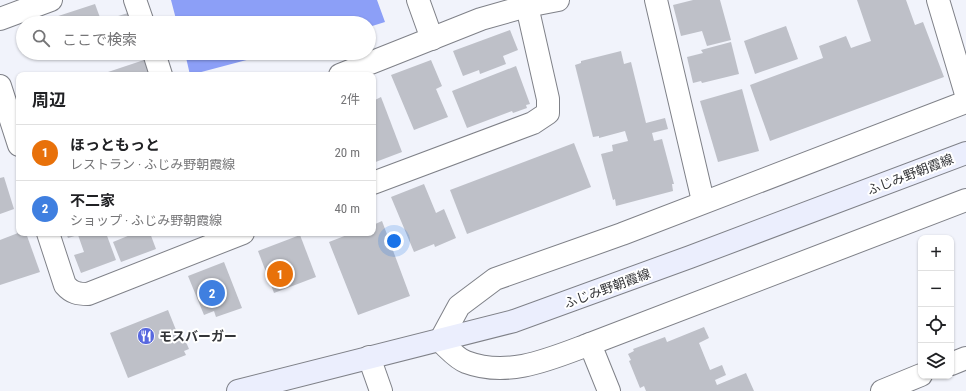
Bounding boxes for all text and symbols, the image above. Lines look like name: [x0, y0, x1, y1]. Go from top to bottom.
search box: [16, 16, 376, 60]
icon: search: [30, 27, 52, 49]
text: ここで検索: [62, 31, 137, 49]
text: 周辺: [32, 90, 66, 110]
text: 2件: [341, 92, 360, 107]
text: ほっともっと: [70, 136, 160, 154]
text: 1: [42, 145, 48, 160]
text: 20 m: [334, 145, 360, 160]
street label: ふじみ野朝霞線: [865, 151, 955, 198]
text: レストラン · ふじみ野朝霞線: [70, 157, 235, 172]
text: 不二家: [70, 192, 115, 210]
text: 2: [42, 201, 48, 216]
text: 40 m: [334, 201, 360, 216]
text: ショップ · ふじみ野朝霞線: [70, 213, 222, 228]
your location: [384, 231, 404, 251]
map controls: [918, 235, 954, 379]
button: +: [918, 235, 954, 271]
pin: 1: [267, 259, 293, 289]
street label: ふじみ野朝霞線: [562, 266, 652, 311]
button: −: [918, 271, 954, 307]
pin: 2: [199, 278, 225, 308]
button: locate: [918, 307, 954, 343]
restaurant icon: モスバーガー: [136, 326, 156, 346]
place label: モスバーガー: [159, 329, 237, 344]
button: layers: [918, 343, 954, 379]

